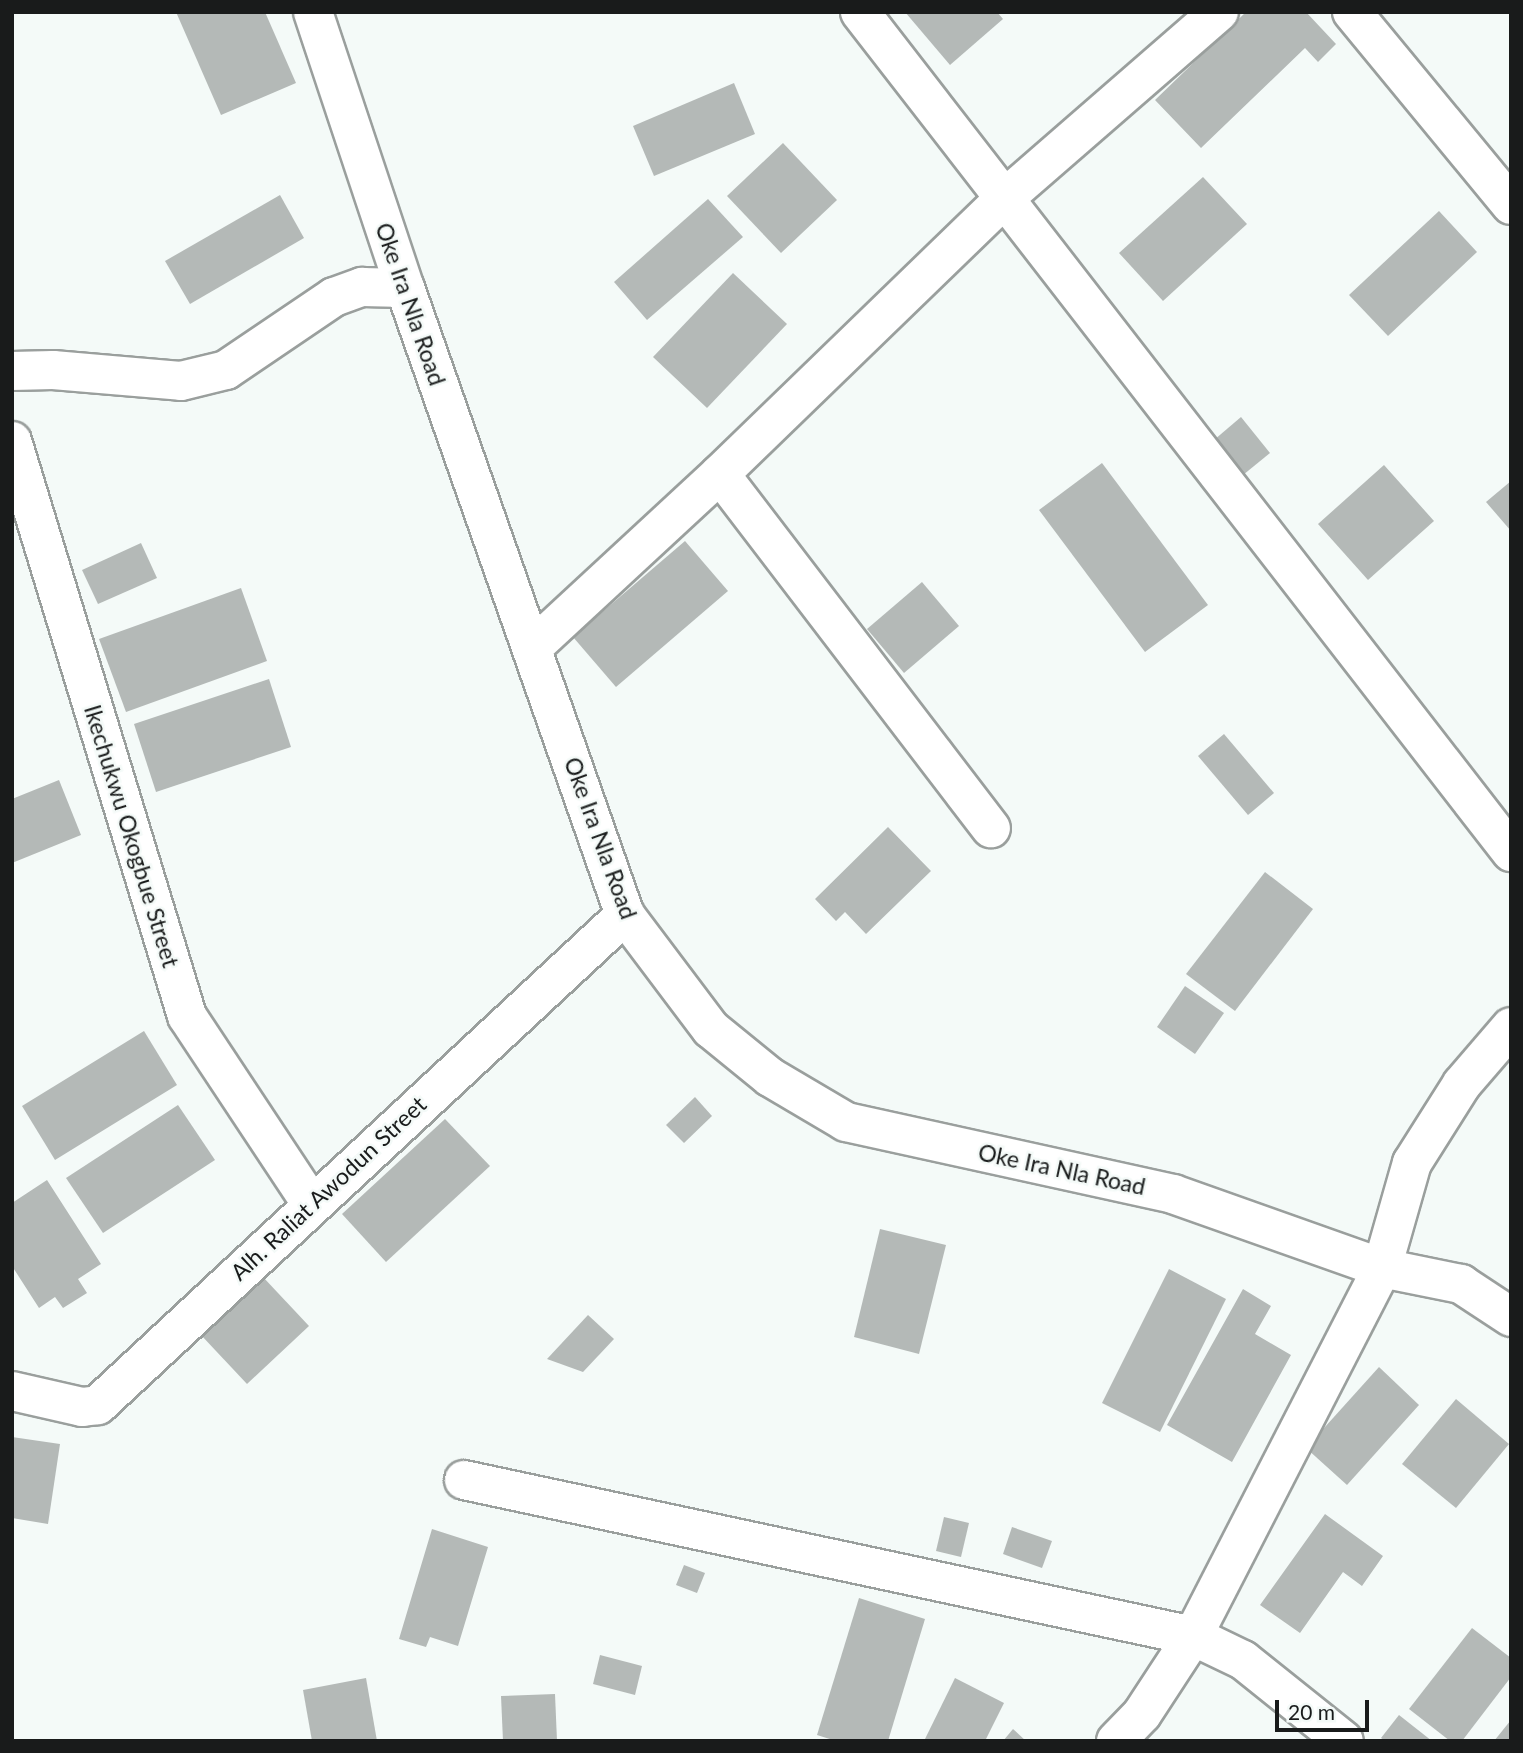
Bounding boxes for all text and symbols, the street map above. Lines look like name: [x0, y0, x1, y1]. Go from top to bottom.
street label: Oke Ira Nla Road: [370, 219, 452, 389]
street label: Ikechukwu Okogbue Street: [79, 701, 185, 971]
street label: Oke Ira Nla Road: [559, 753, 643, 923]
street label: Alh. Raliat Awodun Street: [224, 1090, 432, 1286]
street label: Oke Ira Nla Road: [976, 1138, 1148, 1200]
scale bar: [1278, 1686, 1372, 1730]
text: 20 m: [1288, 1699, 1335, 1724]

